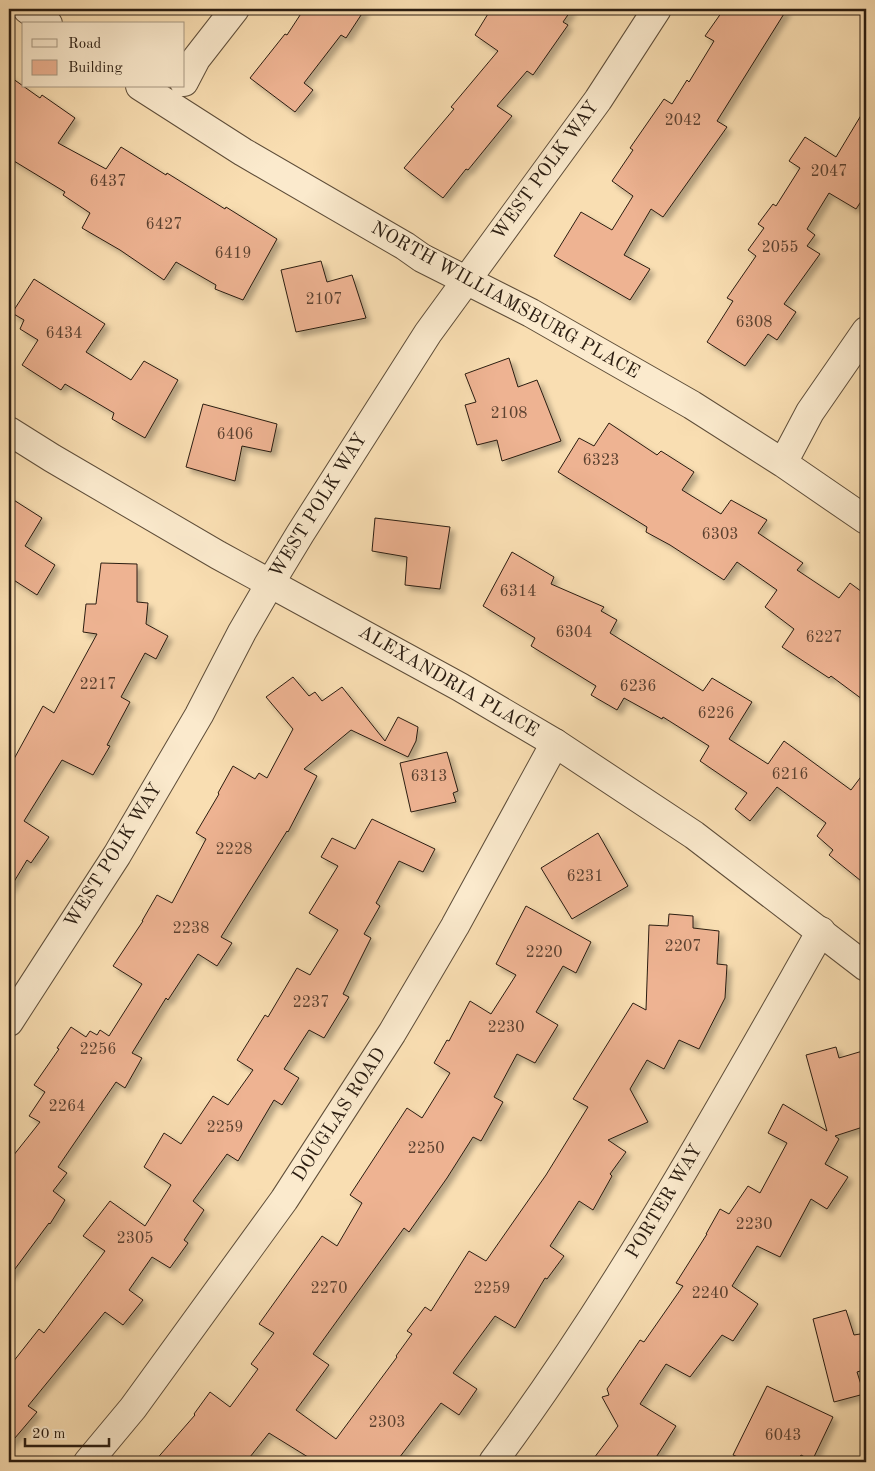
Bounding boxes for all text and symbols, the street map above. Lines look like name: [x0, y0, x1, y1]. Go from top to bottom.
legend: [22, 22, 185, 88]
text: Road: [68, 37, 102, 52]
text: Building: [68, 61, 123, 76]
street label: WEST POLK WAY: [489, 98, 603, 244]
house number: 2042: [664, 113, 702, 129]
house number: 2047: [810, 164, 848, 180]
house number: 6437: [89, 174, 127, 190]
house number: 6427: [145, 217, 183, 233]
street label: NORTH WILLIAMSBURG PLACE: [368, 219, 642, 383]
house number: 2055: [761, 240, 799, 256]
house number: 6419: [214, 246, 252, 262]
house number: 2107: [305, 292, 343, 308]
house number: 6308: [735, 315, 773, 331]
house number: 6434: [45, 326, 83, 342]
house number: 2108: [490, 406, 528, 422]
house number: 6406: [216, 427, 254, 443]
street label: WEST POLK WAY: [267, 430, 371, 582]
house number: 6323: [582, 453, 620, 469]
house number: 6303: [701, 527, 739, 543]
house number: 6314: [499, 584, 537, 600]
street label: ALEXANDRIA PLACE: [355, 623, 541, 741]
house number: 6304: [555, 625, 593, 641]
house number: 6227: [805, 630, 843, 646]
house number: 2217: [79, 677, 117, 693]
house number: 6236: [619, 679, 657, 695]
house number: 6226: [697, 706, 735, 722]
house number: 6216: [771, 767, 809, 783]
house number: 6313: [410, 769, 448, 785]
street label: WEST POLK WAY: [62, 780, 166, 932]
house number: 2228: [215, 842, 253, 858]
house number: 6231: [566, 869, 604, 885]
house number: 2238: [172, 921, 210, 937]
house number: 2207: [664, 939, 702, 955]
house number: 2220: [525, 945, 563, 961]
house number: 2237: [292, 995, 330, 1011]
house number: 2230: [487, 1020, 525, 1036]
house number: 2256: [79, 1042, 117, 1058]
street label: DOUGLAS ROAD: [290, 1045, 390, 1185]
house number: 2264: [48, 1099, 86, 1115]
house number: 2259: [206, 1120, 244, 1136]
house number: 2250: [407, 1141, 445, 1157]
street label: PORTER WAY: [624, 1142, 706, 1262]
house number: 2230: [735, 1217, 773, 1233]
house number: 2305: [116, 1231, 154, 1247]
house number: 2270: [310, 1281, 348, 1297]
house number: 2259: [473, 1281, 511, 1297]
house number: 2240: [691, 1286, 729, 1302]
house number: 2303: [368, 1415, 406, 1431]
scale bar: [25, 1416, 109, 1448]
text: 20 m: [32, 1427, 66, 1442]
house number: 6043: [764, 1428, 802, 1444]

